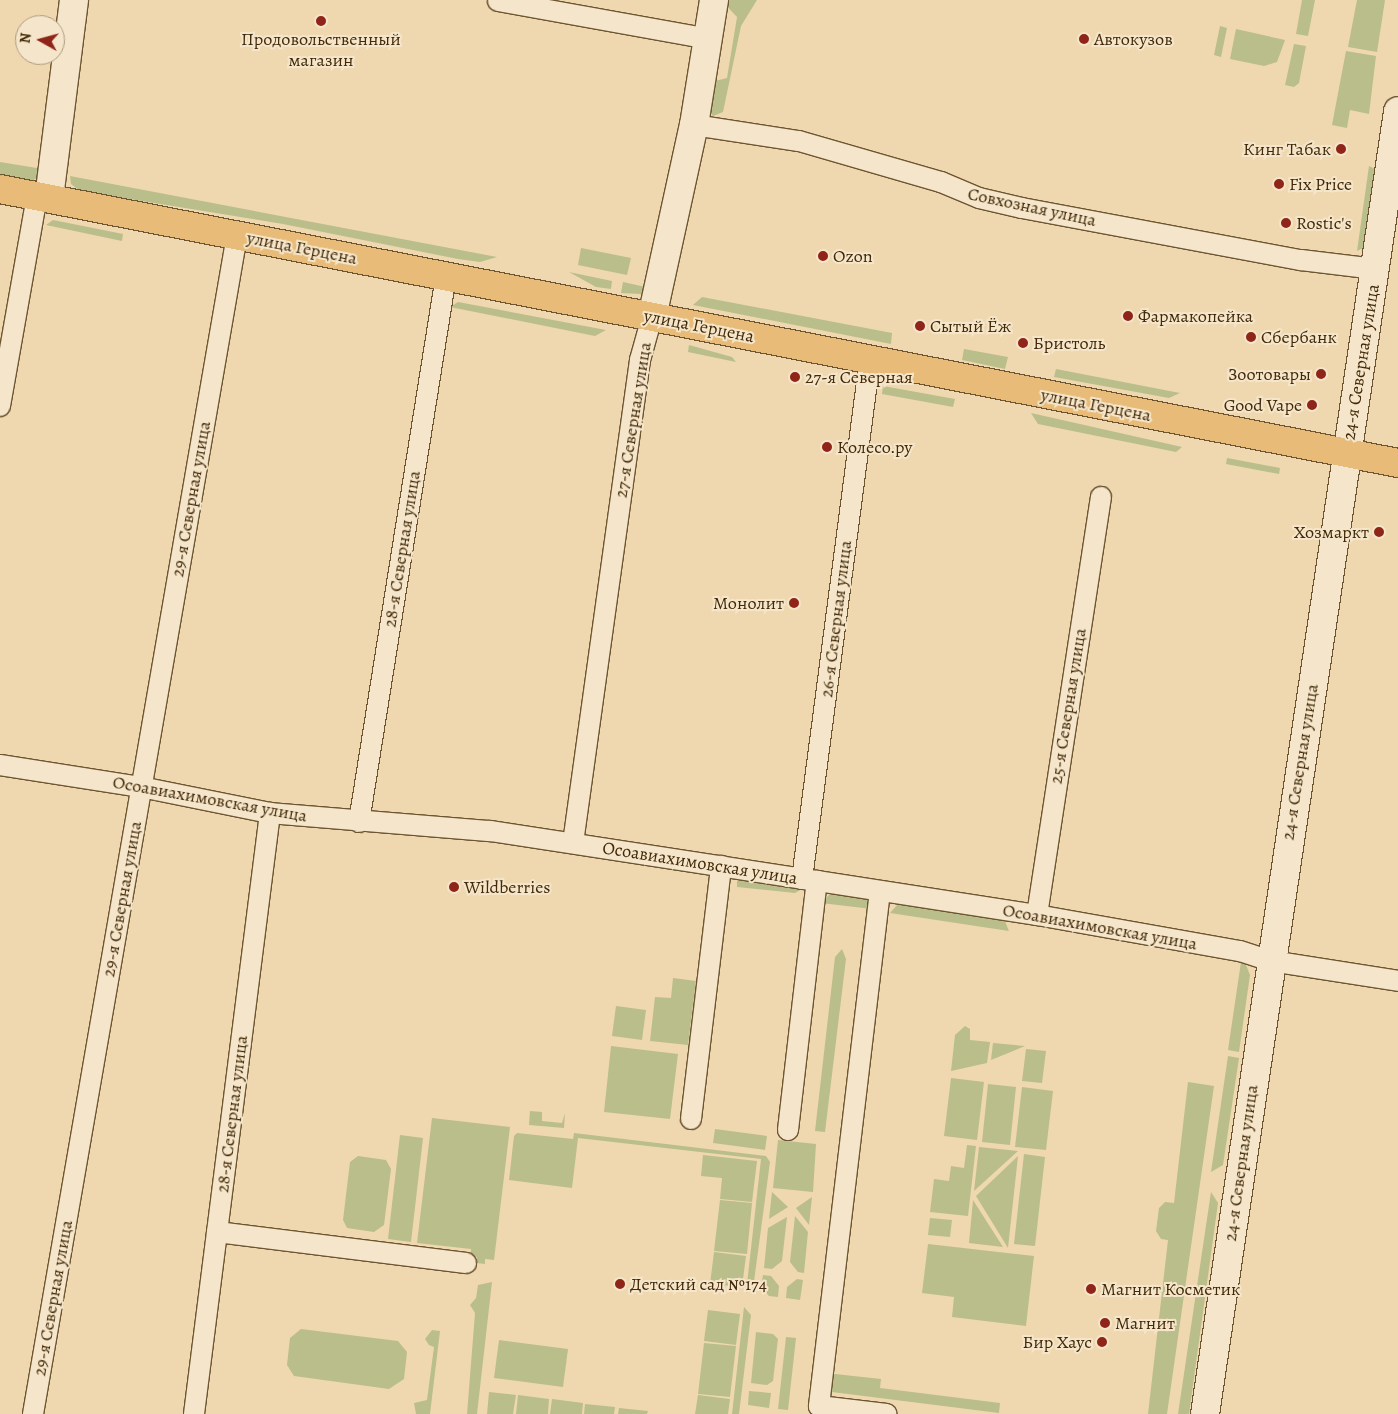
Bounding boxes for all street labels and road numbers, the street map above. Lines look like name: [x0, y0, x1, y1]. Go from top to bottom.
street label: Совхозная улица: [966, 183, 1098, 231]
street label: улица Герцена: [245, 227, 359, 269]
street label: 24-я Северная улица: [1338, 282, 1384, 442]
street label: улица Герцена: [642, 305, 756, 347]
street label: 27-я Северная улица: [610, 341, 656, 499]
street label: улица Герцена: [1039, 384, 1153, 426]
street label: 29-я Северная улица: [167, 419, 215, 579]
street label: 28-я Северная улица: [379, 469, 425, 629]
street label: 26-я Северная улица: [816, 539, 856, 699]
street label: 25-я Северная улица: [1045, 627, 1091, 785]
street label: 24-я Северная улица: [1277, 682, 1323, 842]
street label: Осоавиахимовская улица: [111, 771, 309, 827]
street label: 29-я Северная улица: [98, 819, 146, 979]
street label: Осоавиахимовская улица: [601, 837, 799, 889]
street label: Осоавиахимовская улица: [1001, 899, 1199, 955]
street label: 28-я Северная улица: [212, 1034, 252, 1194]
street label: 24-я Северная улица: [1219, 1083, 1263, 1243]
street label: 29-я Северная улица: [29, 1218, 77, 1378]

